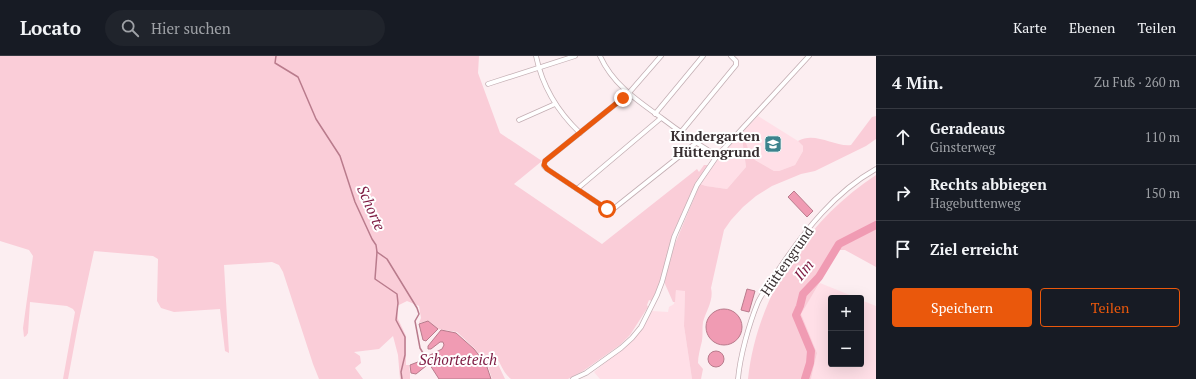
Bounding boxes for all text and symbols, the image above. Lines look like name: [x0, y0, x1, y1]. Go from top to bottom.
search box: [105, 10, 385, 46]
text: Locato: [20, 15, 81, 40]
icon: search: [119, 17, 141, 39]
text: Hier suchen: [151, 18, 231, 38]
text: Karte: [1013, 18, 1047, 37]
text: Ebenen: [1069, 18, 1115, 37]
text: Teilen: [1137, 18, 1176, 37]
text: 4 Min.: [892, 71, 944, 94]
text: Zu Fuß · 260 m: [1094, 73, 1180, 91]
route end: [614, 89, 632, 107]
text: Geradeaus: [930, 118, 1005, 138]
place label: Kindergarten Hüttengrund: [671, 126, 761, 161]
icon: ahead: [892, 126, 914, 148]
text: 110 m: [1145, 128, 1180, 146]
school or university icon: Kindergarten Hüttengrund: [763, 134, 783, 154]
text: Ginsterweg: [930, 138, 995, 156]
text: Rechts abbiegen: [930, 174, 1047, 194]
water label: Schorte: [353, 182, 391, 234]
icon: right: [892, 182, 914, 204]
text: 150 m: [1145, 184, 1180, 202]
text: Hagebuttenweg: [930, 194, 1021, 212]
route start: [598, 200, 616, 218]
street label: Hüttengrund: [756, 222, 818, 299]
icon: arrive: [892, 238, 914, 260]
text: Ziel erreicht: [930, 239, 1018, 259]
water label: Ilm: [788, 255, 818, 285]
button: Speichern: [892, 288, 1032, 327]
button: Teilen: [1040, 288, 1180, 327]
map controls: [828, 295, 864, 367]
button: +: [828, 295, 864, 331]
button: −: [828, 331, 864, 367]
water label: Schorteteich: [419, 349, 497, 369]

